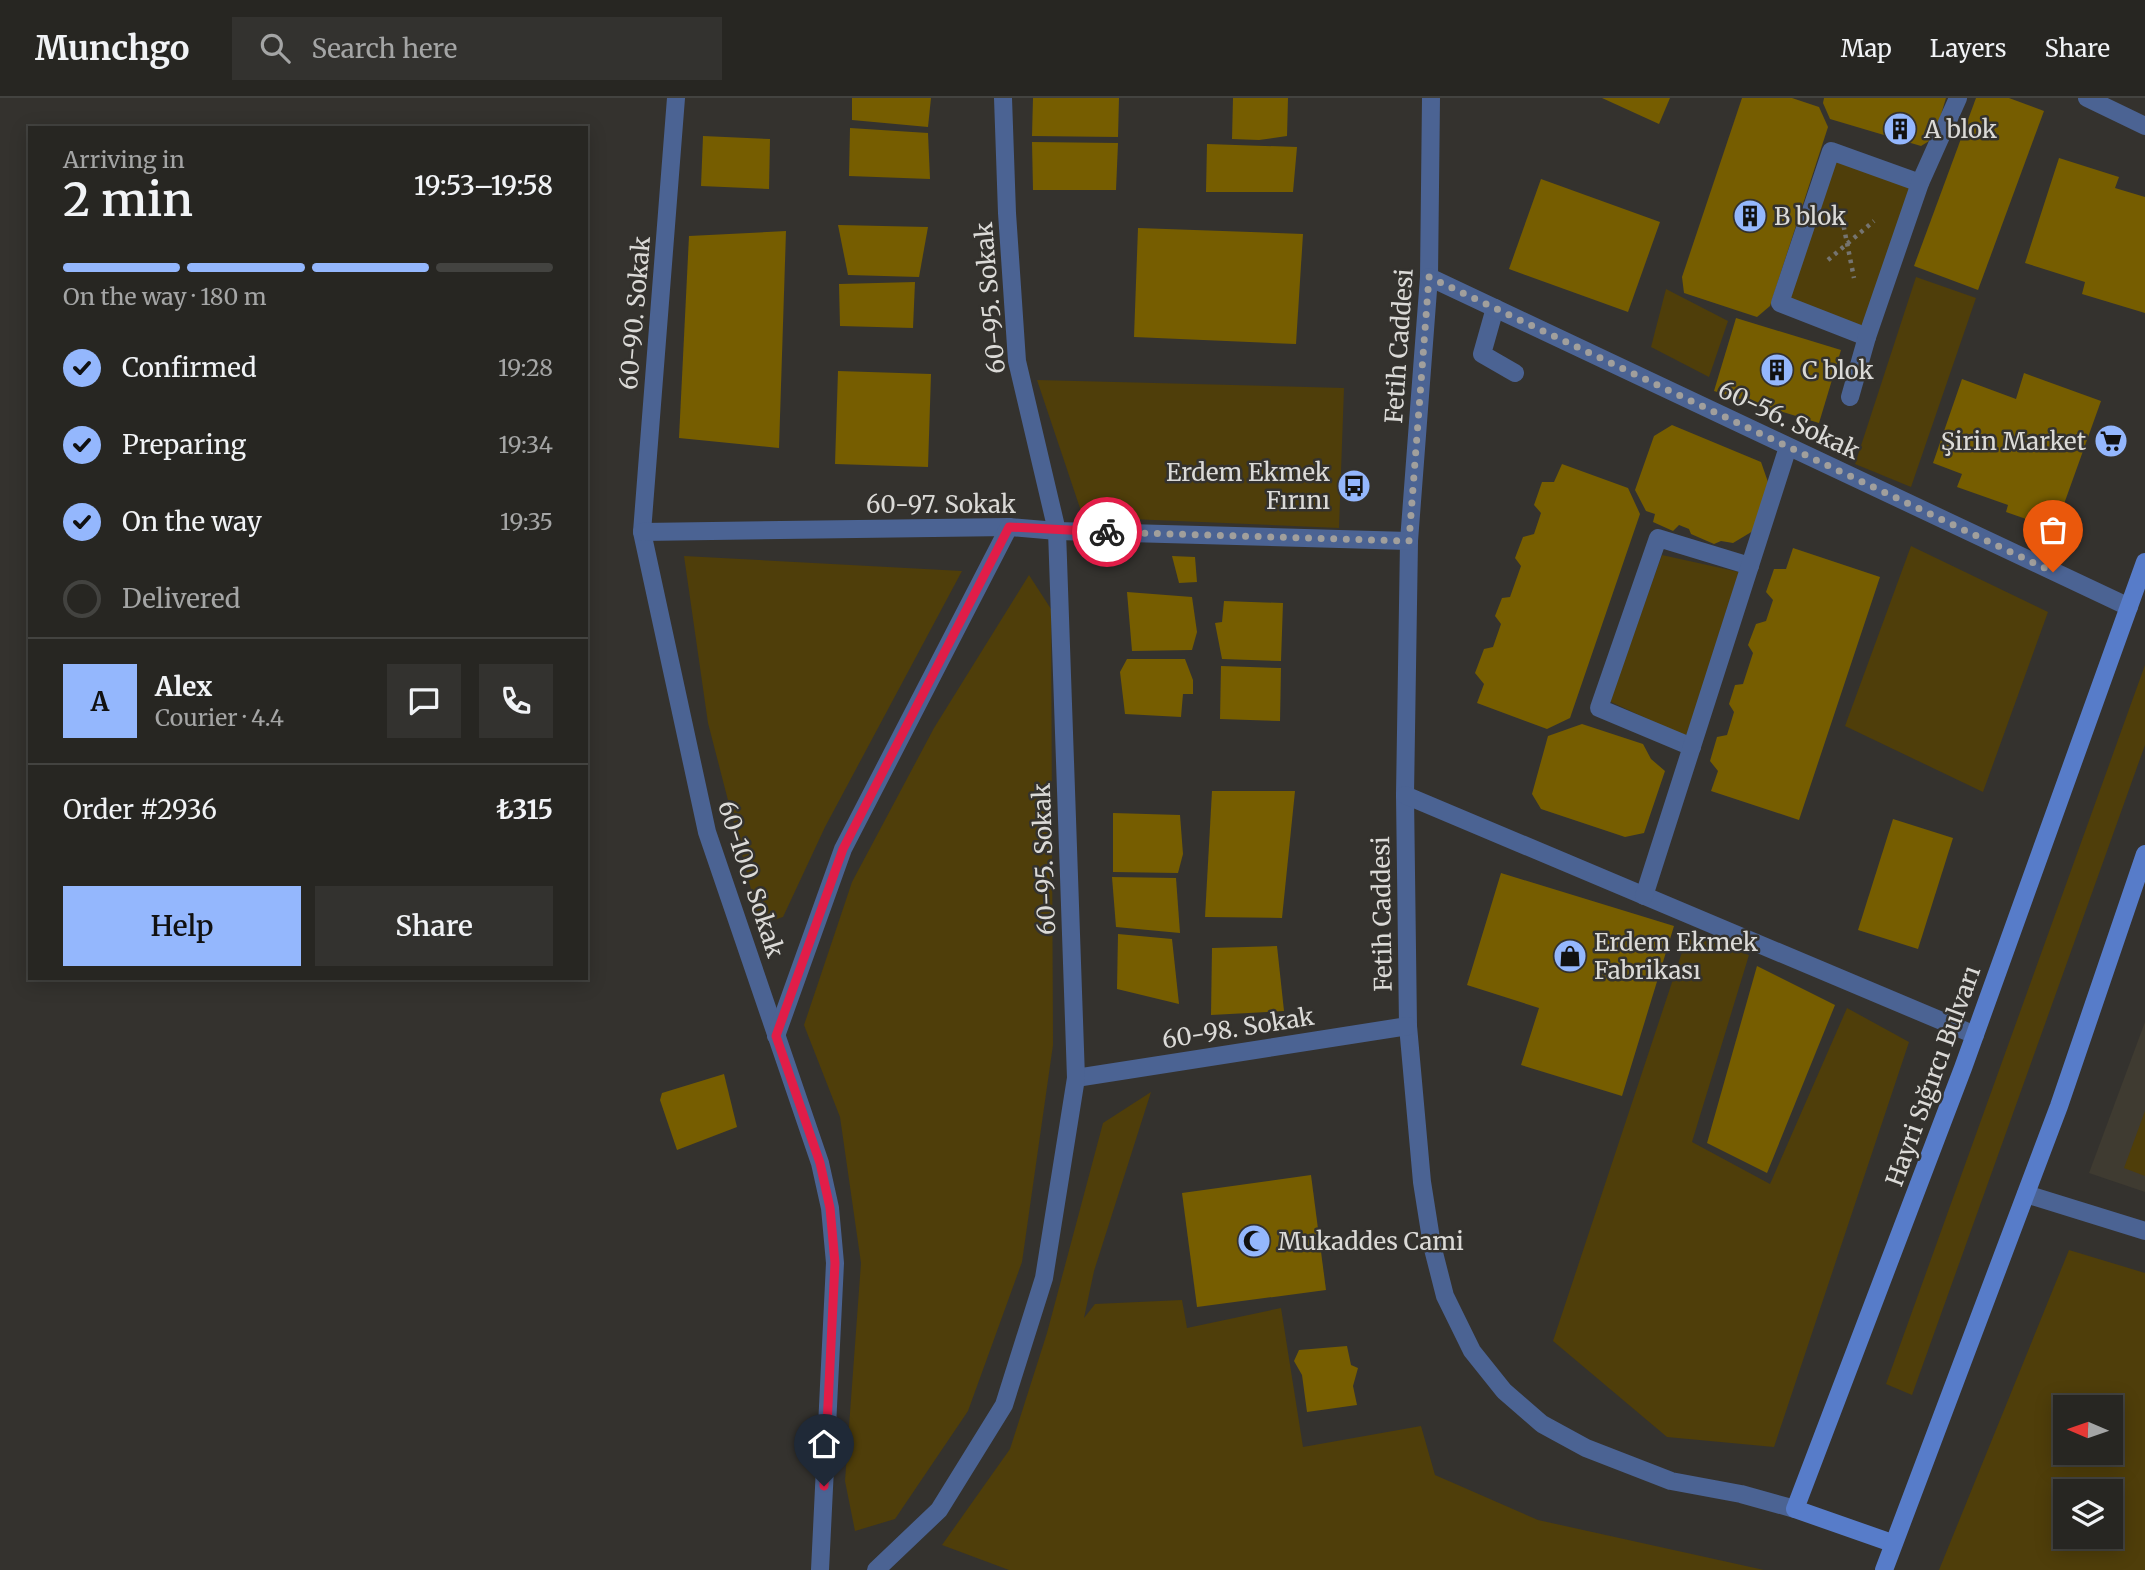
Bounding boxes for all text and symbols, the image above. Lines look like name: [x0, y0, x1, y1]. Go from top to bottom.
search box: [232, 17, 722, 80]
text: Munchgo: [35, 28, 190, 69]
icon: search: [256, 29, 294, 67]
text: Search here: [312, 32, 457, 65]
text: Map: [1841, 33, 1892, 64]
text: Layers: [1930, 33, 2006, 64]
text: Share: [2044, 33, 2110, 64]
building icon: A blok: [1881, 110, 1919, 148]
place label: A blok: [1923, 114, 1998, 145]
text: Arriving in: [63, 145, 185, 174]
text: 19:53–19:58: [414, 169, 553, 202]
text: 2 min: [63, 171, 193, 229]
building icon: B blok: [1731, 197, 1769, 235]
place label: B blok: [1774, 201, 1847, 232]
street label: 60-95. Sokak: [968, 220, 1012, 375]
street label: 60-90. Sokak: [613, 234, 657, 391]
street label: Fetih Caddesi: [1378, 267, 1420, 424]
text: On the way · 180 m: [63, 282, 267, 311]
icon: check: [63, 349, 101, 387]
text: Confirmed: [122, 351, 257, 384]
building icon: C blok: [1758, 351, 1796, 389]
text: 19:28: [498, 353, 553, 382]
place label: C blok: [1802, 355, 1875, 386]
street label: 60-56. Sokak: [1713, 374, 1865, 467]
supermarket icon: Şirin Market: [2092, 422, 2130, 460]
icon: check: [63, 426, 101, 464]
place label: Şirin Market: [1941, 426, 2087, 457]
text: Preparing: [122, 428, 246, 461]
text: 19:34: [498, 430, 553, 459]
place label: Erdem Ekmek Fırını: [1166, 457, 1331, 516]
bus stop icon: Erdem Ekmek Fırını: [1335, 467, 1373, 505]
street label: 60-97. Sokak: [866, 489, 1017, 520]
courier: [1072, 497, 1142, 567]
pin: [2023, 500, 2083, 572]
icon: check: [63, 503, 101, 541]
text: On the way: [122, 505, 262, 538]
text: 19:35: [500, 507, 553, 536]
icon: bag: [2034, 511, 2072, 549]
icon: bike: [1088, 513, 1126, 551]
text: Delivered: [122, 582, 241, 615]
button: chat: [387, 664, 461, 738]
button: phone: [479, 664, 553, 738]
text: Alex: [155, 670, 212, 703]
text: A: [91, 685, 109, 718]
text: Courier · 4.4: [155, 703, 284, 732]
street label: 60-95. Sokak: [1026, 782, 1062, 935]
text: Order #2936: [63, 793, 217, 826]
text: ₺315: [496, 793, 553, 826]
street label: 60-100. Sokak: [711, 797, 791, 962]
street label: Fetih Caddesi: [1365, 836, 1399, 992]
button: Help: [63, 886, 301, 966]
button: Share: [315, 886, 553, 966]
place label: Erdem Ekmek Fabrikası: [1594, 927, 1759, 986]
shop icon: Erdem Ekmek Fabrikası: [1551, 937, 1589, 975]
street label: Hayri Sığırcı Bulvarı: [1879, 961, 1987, 1190]
street label: 60-98. Sokak: [1160, 1001, 1317, 1055]
mosque icon: Mukaddes Cami: [1235, 1222, 1273, 1260]
place label: Mukaddes Cami: [1278, 1226, 1464, 1257]
north arrow: [2053, 1395, 2123, 1465]
map controls: [2053, 1395, 2123, 1549]
pin: [794, 1414, 854, 1486]
icon: home: [805, 1425, 843, 1463]
button: layers: [2053, 1479, 2123, 1549]

